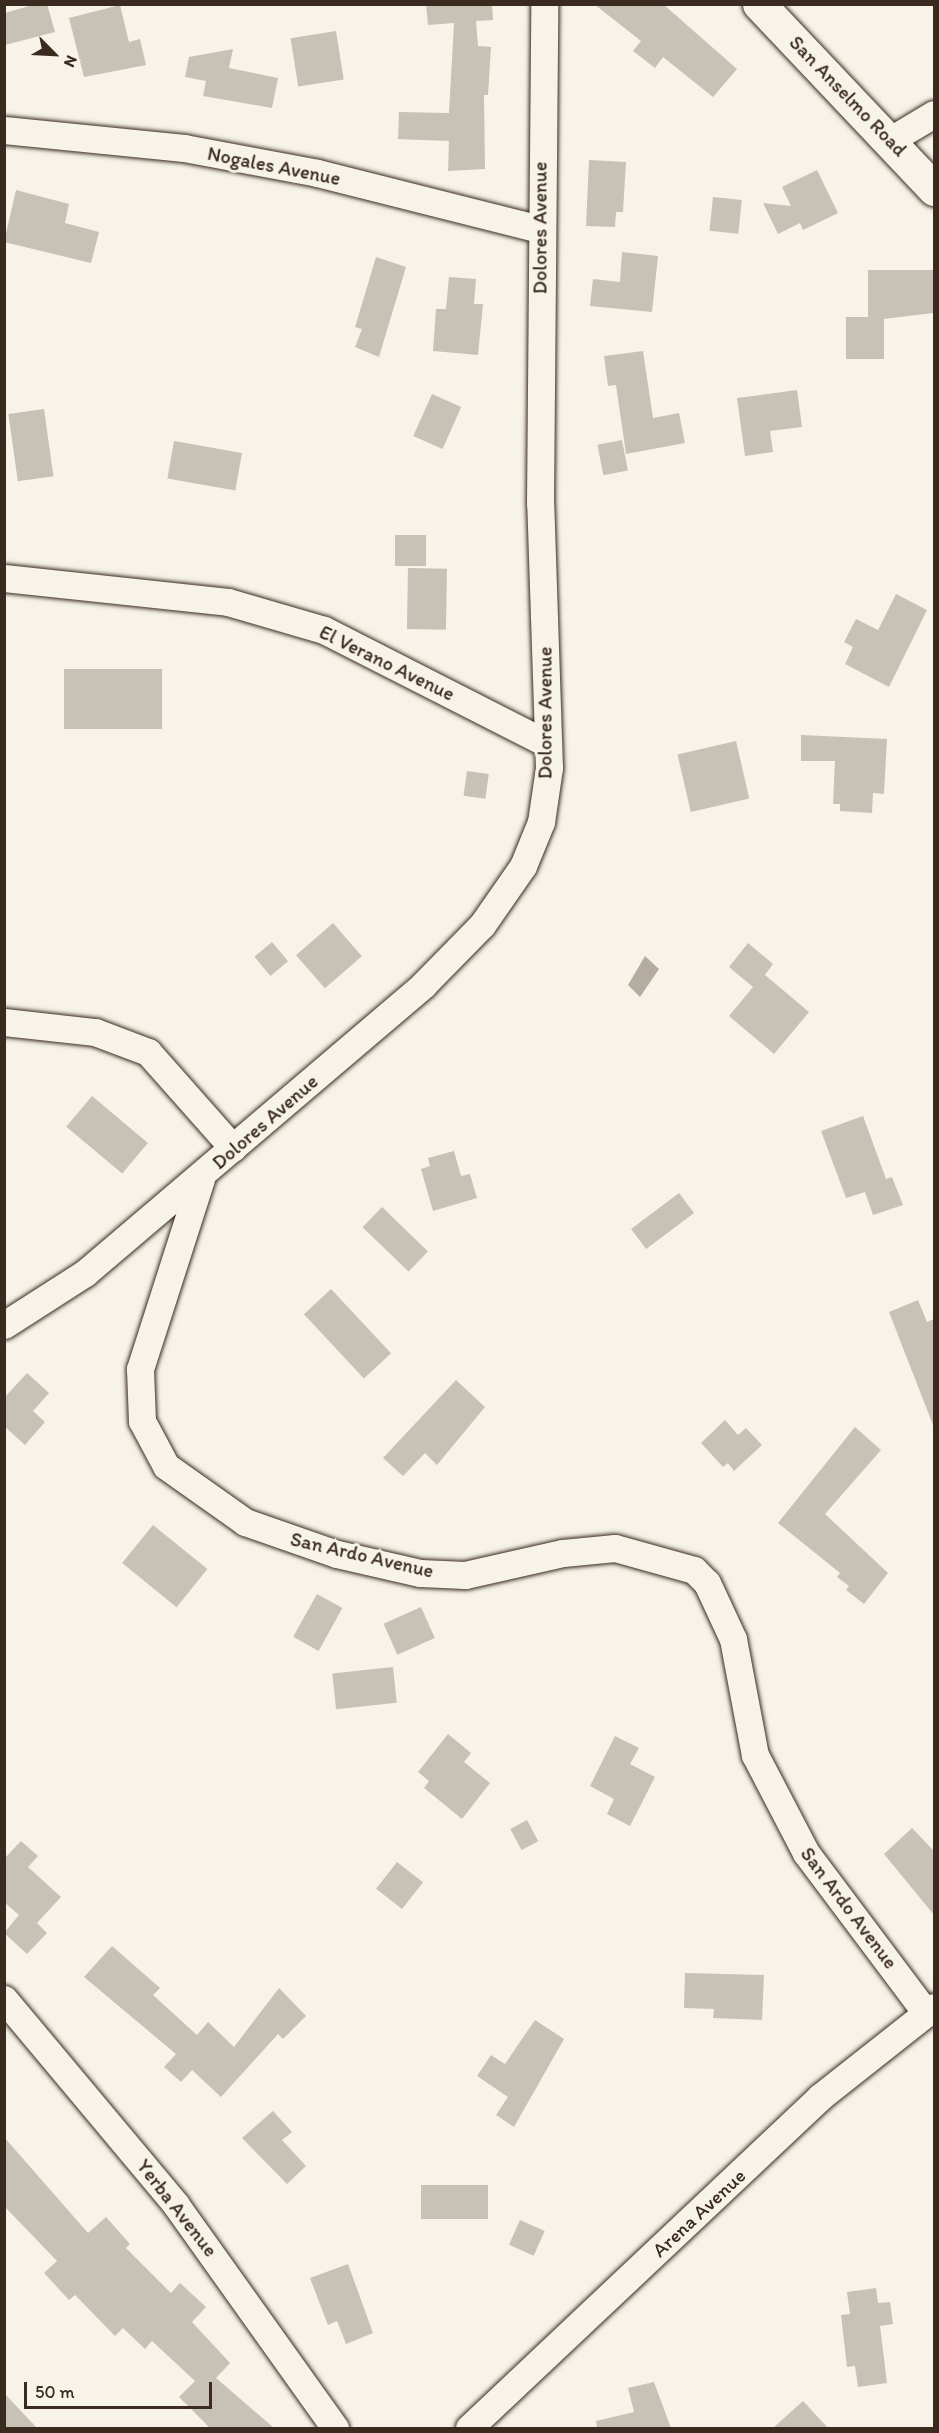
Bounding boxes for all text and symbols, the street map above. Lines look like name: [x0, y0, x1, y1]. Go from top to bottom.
north arrow: [24, 24, 84, 84]
street label: San Anselmo Road: [784, 30, 912, 162]
text: N: [60, 53, 82, 70]
street label: Nogales Avenue: [205, 141, 343, 191]
street label: Dolores Avenue: [528, 162, 552, 294]
street label: El Verano Avenue: [316, 620, 458, 706]
street label: Dolores Avenue: [533, 647, 557, 779]
street label: Dolores Avenue: [207, 1069, 323, 1175]
street label: San Ardo Avenue: [288, 1527, 436, 1583]
street label: San Ardo Avenue: [795, 1842, 903, 1974]
street label: Yerba Avenue: [132, 2155, 222, 2261]
street label: Arena Avenue: [648, 2164, 750, 2262]
scale bar: [27, 2370, 214, 2408]
text: 50 m: [35, 2381, 75, 2403]

